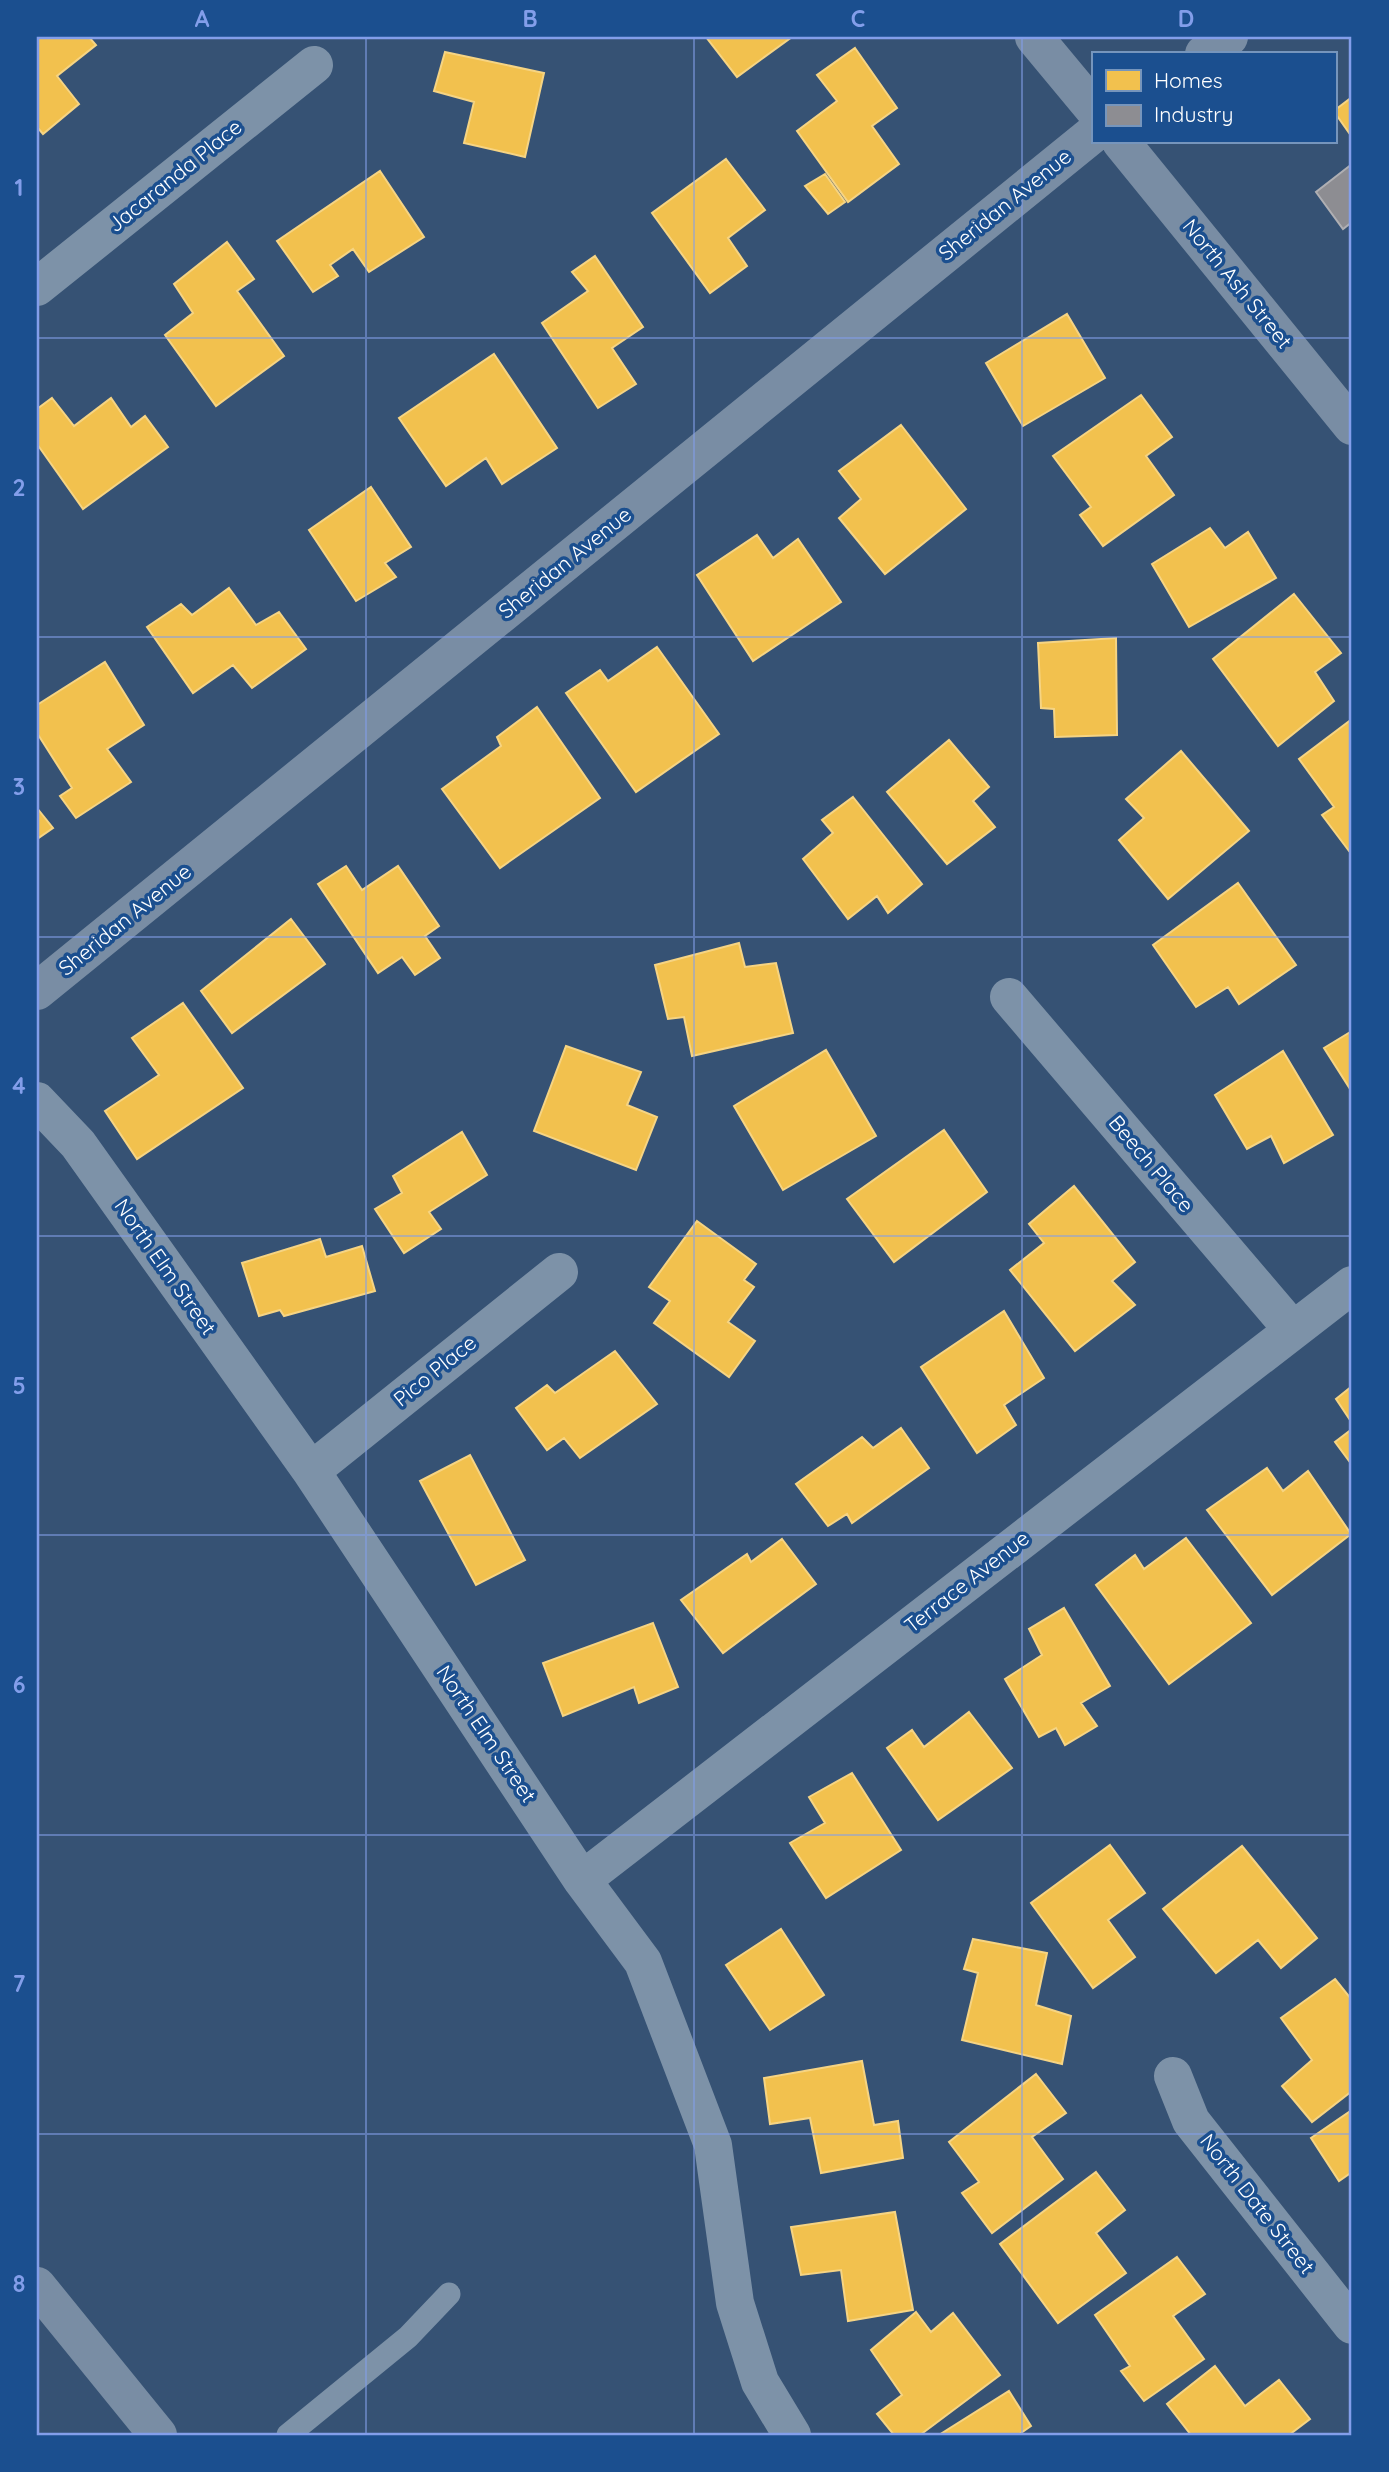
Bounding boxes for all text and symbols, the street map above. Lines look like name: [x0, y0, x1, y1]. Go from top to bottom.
text: A: [195, 4, 210, 33]
text: B: [522, 4, 538, 33]
text: C: [851, 4, 865, 33]
text: D: [1178, 4, 1194, 33]
legend: [1092, 52, 1336, 144]
text: Homes: [1154, 67, 1223, 93]
text: Industry: [1154, 101, 1233, 127]
street label: Jacaranda Place: [102, 113, 247, 237]
street label: Sheridan Avenue: [933, 143, 1076, 266]
text: 1: [15, 173, 23, 202]
street label: North Ash Street: [1178, 213, 1298, 353]
text: 2: [12, 473, 26, 502]
street label: Sheridan Avenue: [493, 501, 636, 624]
text: 3: [13, 772, 25, 801]
street label: Sheridan Avenue: [53, 858, 196, 981]
text: 4: [12, 1071, 26, 1100]
street label: Beech Place: [1104, 1110, 1200, 1217]
street label: North Elm Street: [109, 1193, 222, 1339]
street label: Pico Place: [388, 1329, 481, 1412]
text: 5: [12, 1371, 26, 1400]
street label: Terrace Avenue: [899, 1524, 1034, 1638]
street label: North Elm Street: [431, 1660, 542, 1807]
text: 6: [13, 1670, 25, 1699]
text: 7: [13, 1969, 26, 1998]
street label: North Date Street: [1195, 2128, 1321, 2279]
text: 8: [13, 2269, 25, 2298]

